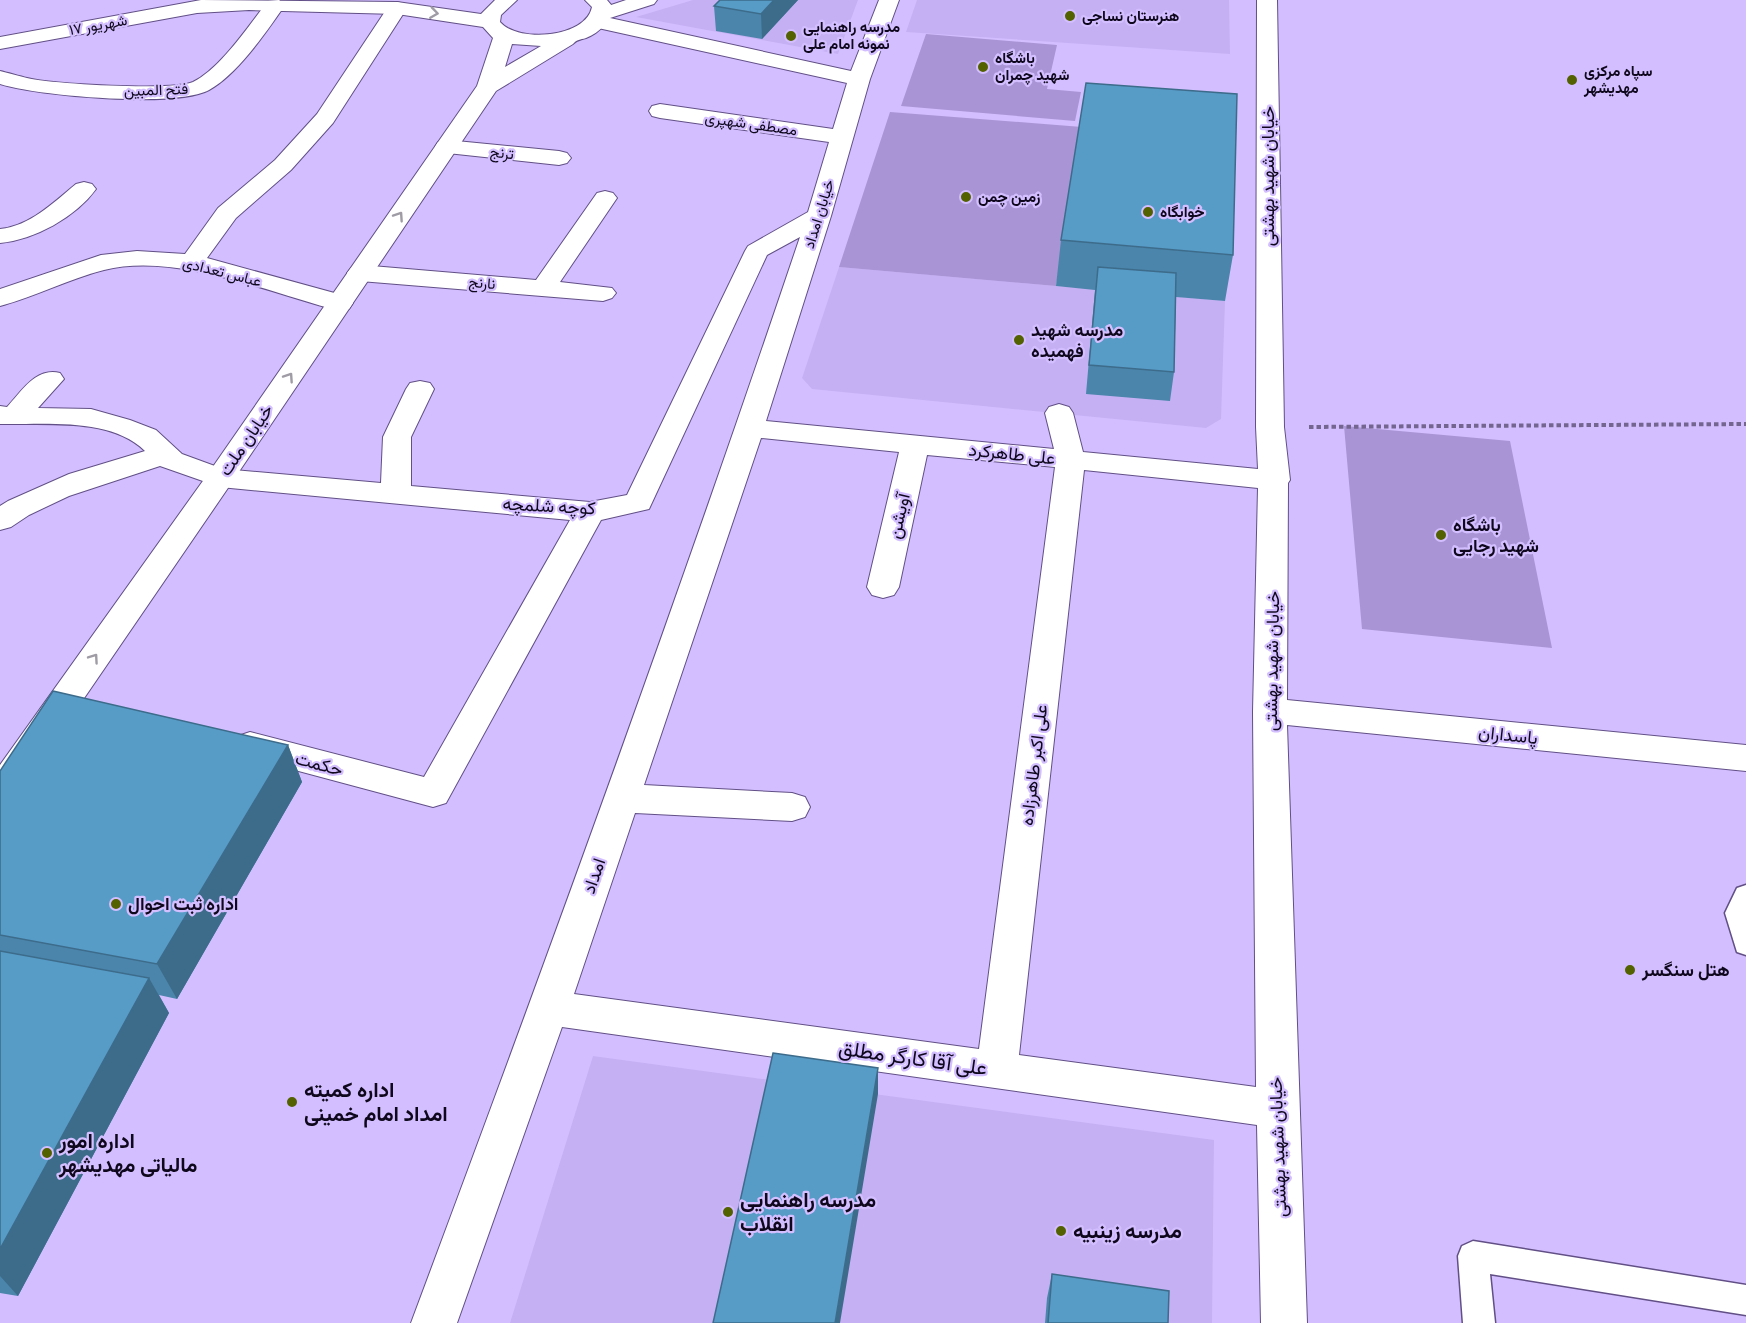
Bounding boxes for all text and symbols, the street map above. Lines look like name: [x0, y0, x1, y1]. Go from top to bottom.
one-way arrow: [430, 7, 439, 19]
place label: هنرستان نساجی: [1082, 7, 1179, 25]
marker: هنرستان نساجی: [1063, 9, 1077, 23]
street label: ۱۷ شهریور: [67, 11, 129, 39]
place label: مدرسه راهنمایی نمونه امام علی: [803, 18, 900, 54]
marker: مدرسه راهنمایی نمونه امام علی: [784, 29, 798, 43]
place label: باشگاه شهید چمران: [995, 49, 1069, 85]
marker: باشگاه شهید چمران: [976, 60, 990, 74]
place label: سپاه مرکزی مهدیشهر: [1583, 62, 1652, 97]
marker: سپاه مرکزی مهدیشهر: [1565, 73, 1579, 87]
street label: فتح المبین: [124, 80, 189, 102]
street label: خیابان شهید بهشتی: [1257, 106, 1279, 246]
street label: مصطفی شهپری: [703, 109, 798, 140]
street label: ترنج: [489, 143, 515, 165]
street label: خیابان امداد: [800, 177, 838, 251]
place label: زمین چمن: [978, 188, 1040, 207]
marker: زمین چمن: [959, 190, 973, 204]
place label: خوابگاه: [1160, 203, 1205, 221]
marker: خوابگاه: [1141, 205, 1155, 219]
one-way arrow: [392, 211, 403, 222]
street label: عباس تعدادی: [181, 254, 263, 291]
street label: نارنج: [468, 273, 496, 295]
place label: مدرسه شهید فهمیده: [1031, 319, 1123, 362]
marker: مدرسه شهید فهمیده: [1012, 333, 1026, 347]
one-way arrow: [282, 373, 293, 384]
street label: خیابان ملت: [214, 400, 278, 480]
street label: علی طاهرکرد: [968, 439, 1056, 469]
street label: آویشن: [883, 489, 915, 541]
street label: کوچه شلمچه: [502, 493, 596, 520]
place label: باشگاه شهید رجایی: [1453, 514, 1539, 557]
marker: باشگاه شهید رجایی: [1434, 528, 1448, 542]
street label: خیابان شهید بهشتی: [1260, 591, 1284, 731]
one-way arrow: [87, 653, 98, 664]
street label: علی اکبر طاهرزاده: [1016, 703, 1052, 827]
street label: پاسداران: [1477, 721, 1539, 750]
street label: حکمت: [293, 747, 345, 781]
street label: امداد: [578, 855, 610, 897]
place label: اداره ثبت احوال: [128, 893, 239, 915]
marker: اداره ثبت احوال: [109, 897, 123, 911]
place label: هتل سنگسر: [1641, 959, 1730, 981]
marker: هتل سنگسر: [1623, 963, 1637, 977]
street label: علی آقا کارگر مطلق: [837, 1035, 989, 1081]
place label: اداره کمیته امداد امام خمینی: [304, 1077, 448, 1128]
street label: خیابان شهید بهشتی: [1265, 1077, 1291, 1217]
marker: اداره کمیته امداد امام خمینی: [285, 1095, 299, 1109]
place label: اداره امور مالیاتی مهدیشهر: [58, 1128, 198, 1178]
marker: اداره امور مالیاتی مهدیشهر: [40, 1146, 54, 1160]
place label: مدرسه راهنمایی انقلاب: [740, 1187, 876, 1237]
marker: مدرسه راهنمایی انقلاب: [721, 1205, 735, 1219]
place label: مدرسه زینبیه: [1073, 1218, 1182, 1244]
marker: مدرسه زینبیه: [1054, 1224, 1068, 1238]

